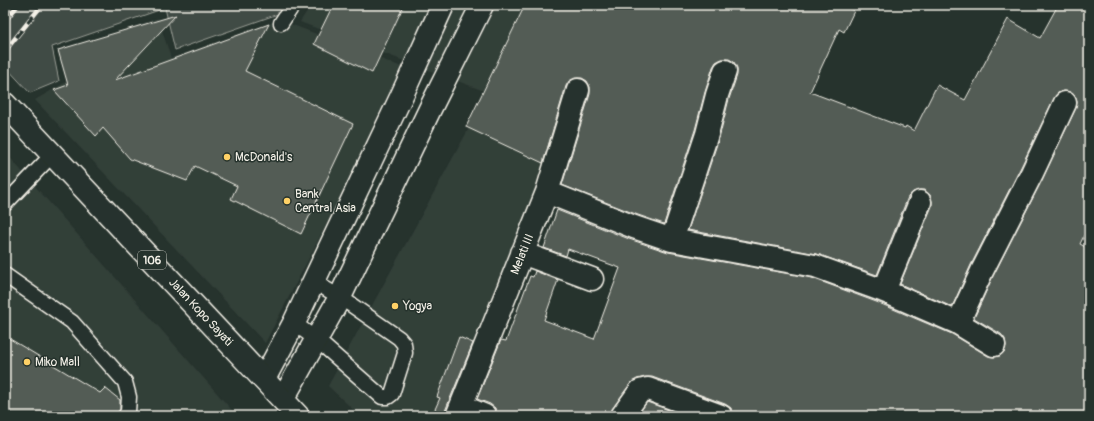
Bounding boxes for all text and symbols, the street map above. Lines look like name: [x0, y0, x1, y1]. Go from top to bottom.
place label: McDonald's: [235, 150, 293, 165]
marker: McDonald's: [222, 152, 232, 162]
place label: Bank Central Asia: [295, 187, 356, 216]
marker: Bank Central Asia: [282, 196, 292, 206]
street label: Melati III: [508, 232, 537, 277]
road number: 106: [138, 251, 166, 269]
street label: Jalan Kopo Sayati: [165, 275, 236, 349]
place label: Yogya: [402, 299, 432, 314]
marker: Yogya: [390, 301, 400, 311]
place label: Miko Mall: [35, 355, 80, 370]
marker: Miko Mall: [22, 357, 32, 367]

